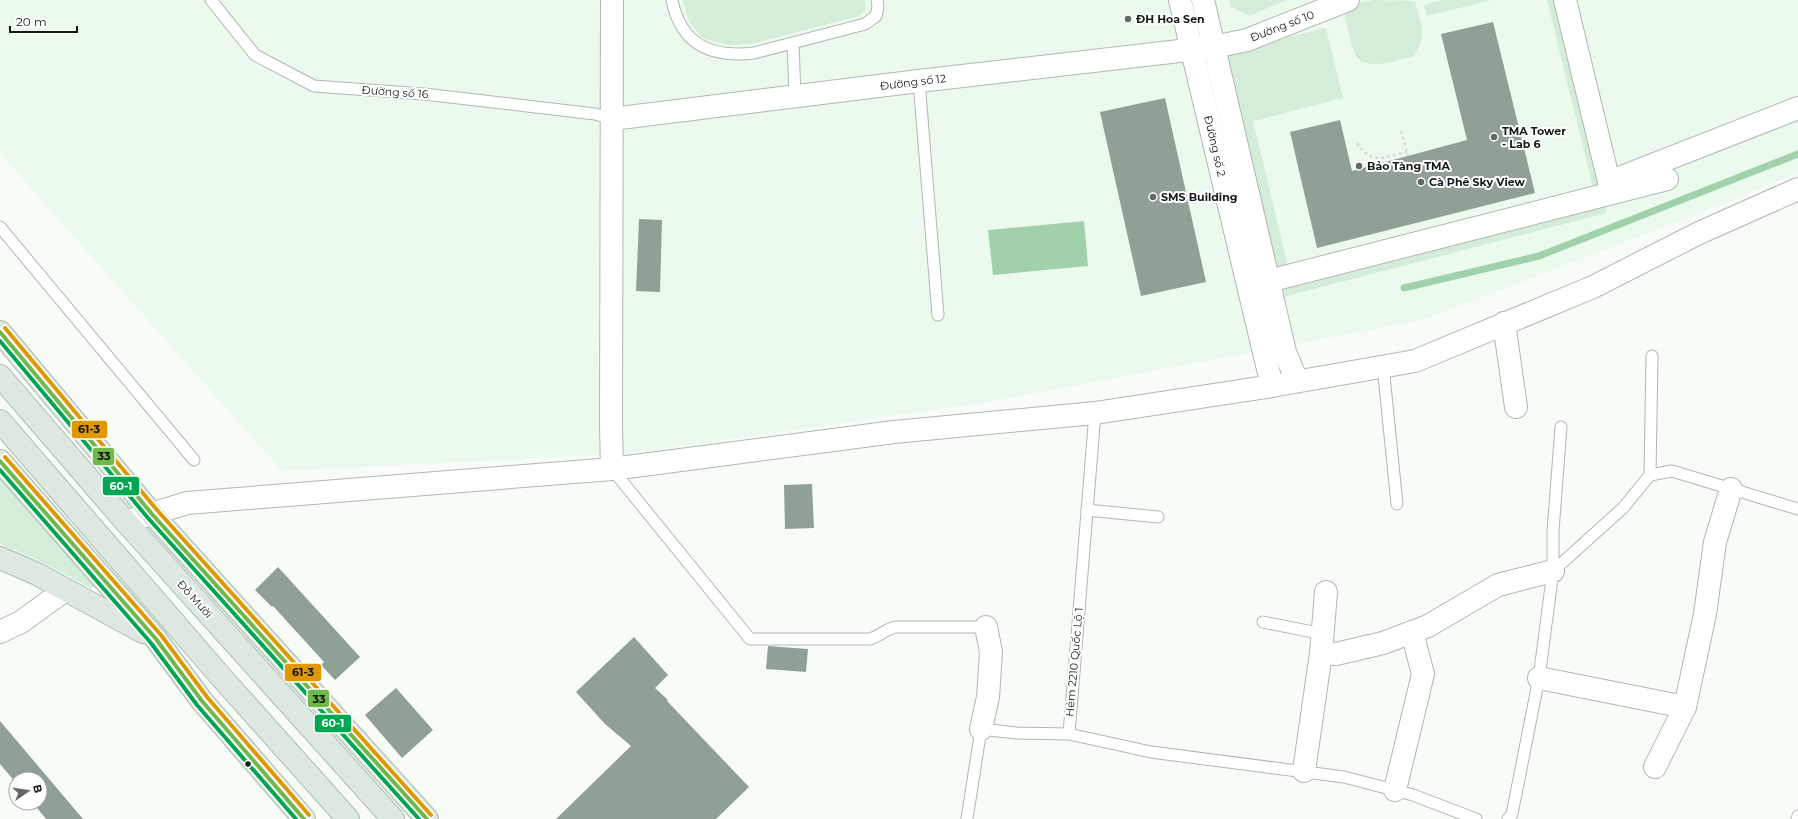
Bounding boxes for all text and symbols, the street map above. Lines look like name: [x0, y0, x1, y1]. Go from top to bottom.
street label: Đường số 10: [1248, 7, 1316, 45]
scale bar: [10, 8, 77, 34]
place label: ĐH Hoa Sen: [1136, 12, 1205, 26]
text: 20 m: [16, 14, 47, 29]
marker: ĐH Hoa Sen: [1123, 14, 1133, 24]
street label: Đường số 12: [879, 71, 947, 93]
street label: Đường số 16: [361, 83, 429, 101]
street label: Đường số 2: [1201, 114, 1229, 178]
place label: TMA Tower - Lab 6: [1502, 124, 1566, 151]
marker: TMA Tower - Lab 6: [1489, 132, 1499, 142]
place label: Bảo Tàng TMA: [1367, 159, 1451, 173]
marker: Bảo Tàng TMA: [1354, 161, 1364, 171]
place label: Cà Phê Sky View: [1429, 175, 1526, 189]
marker: Cà Phê Sky View: [1416, 177, 1426, 187]
place label: SMS Building: [1161, 190, 1238, 204]
marker: SMS Building: [1148, 192, 1158, 202]
line badge: 61-3: [71, 420, 108, 439]
text: 61-3: [78, 422, 100, 436]
line badge: 33: [92, 447, 115, 466]
text: 33: [97, 449, 111, 463]
line badge: 60-1: [102, 476, 140, 496]
text: 60-1: [110, 479, 132, 493]
street label: Đỗ Mười: [174, 577, 216, 621]
street label: Hẻm 2210 Quốc Lộ 1: [1062, 607, 1086, 717]
line badge: 61-3: [284, 663, 322, 682]
text: 61-3: [292, 665, 314, 679]
line badge: 33: [307, 689, 330, 708]
text: 33: [312, 692, 326, 706]
line badge: 60-1: [314, 714, 352, 733]
text: 60-1: [322, 716, 344, 730]
unlabelled marker: [243, 759, 253, 769]
north arrow: [8, 771, 48, 811]
text: B: [30, 783, 46, 794]

